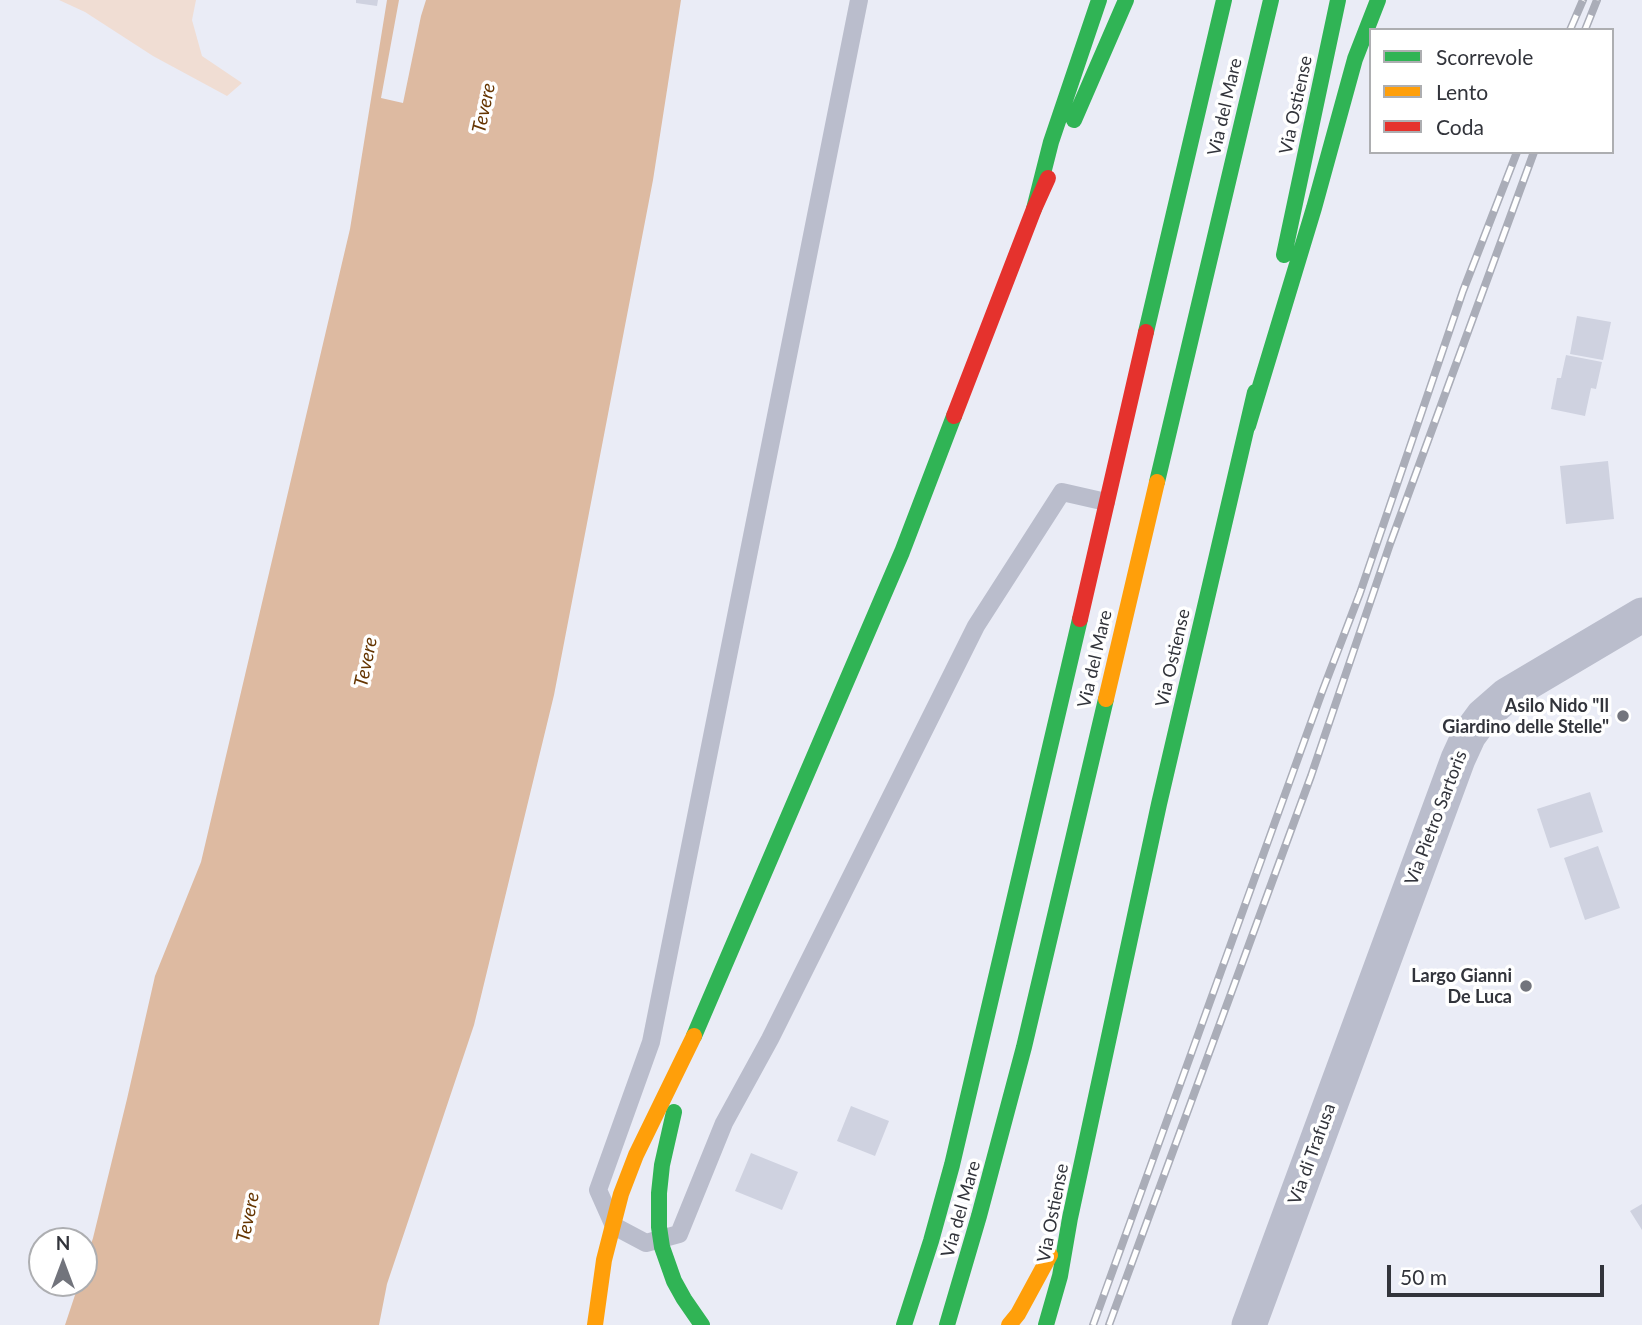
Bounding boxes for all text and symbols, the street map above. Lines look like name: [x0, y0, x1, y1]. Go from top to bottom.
legend: [1369, 28, 1614, 154]
text: Scorrevole: [1436, 44, 1533, 69]
street label: Via Ostiense: [1275, 54, 1317, 156]
street label: Via del Mare: [1203, 56, 1247, 158]
text: Lento: [1436, 79, 1488, 104]
water label: Tevere: [468, 81, 500, 135]
text: Coda: [1436, 114, 1484, 139]
street label: Via Ostiense: [1151, 607, 1195, 709]
street label: Via del Mare: [1073, 608, 1117, 710]
water label: Tevere: [350, 635, 382, 689]
place label: Asilo Nido "Il Giardino delle Stelle": [1442, 695, 1609, 738]
marker: Asilo Nido "Il Giardino delle Stelle": [1615, 708, 1631, 724]
street label: Via Pietro Sartoris: [1400, 748, 1472, 888]
place label: Largo Gianni De Luca: [1411, 965, 1512, 1007]
marker: Largo Gianni De Luca: [1518, 978, 1534, 994]
street label: Via di Trafusa: [1284, 1100, 1340, 1208]
street label: Via del Mare: [937, 1158, 985, 1260]
street label: Via Ostiense: [1033, 1162, 1073, 1264]
water label: Tevere: [232, 1190, 264, 1244]
north arrow: [28, 1227, 98, 1297]
text: N: [56, 1231, 70, 1254]
scale bar: [1390, 1252, 1607, 1296]
text: 50 m: [1400, 1264, 1447, 1289]

